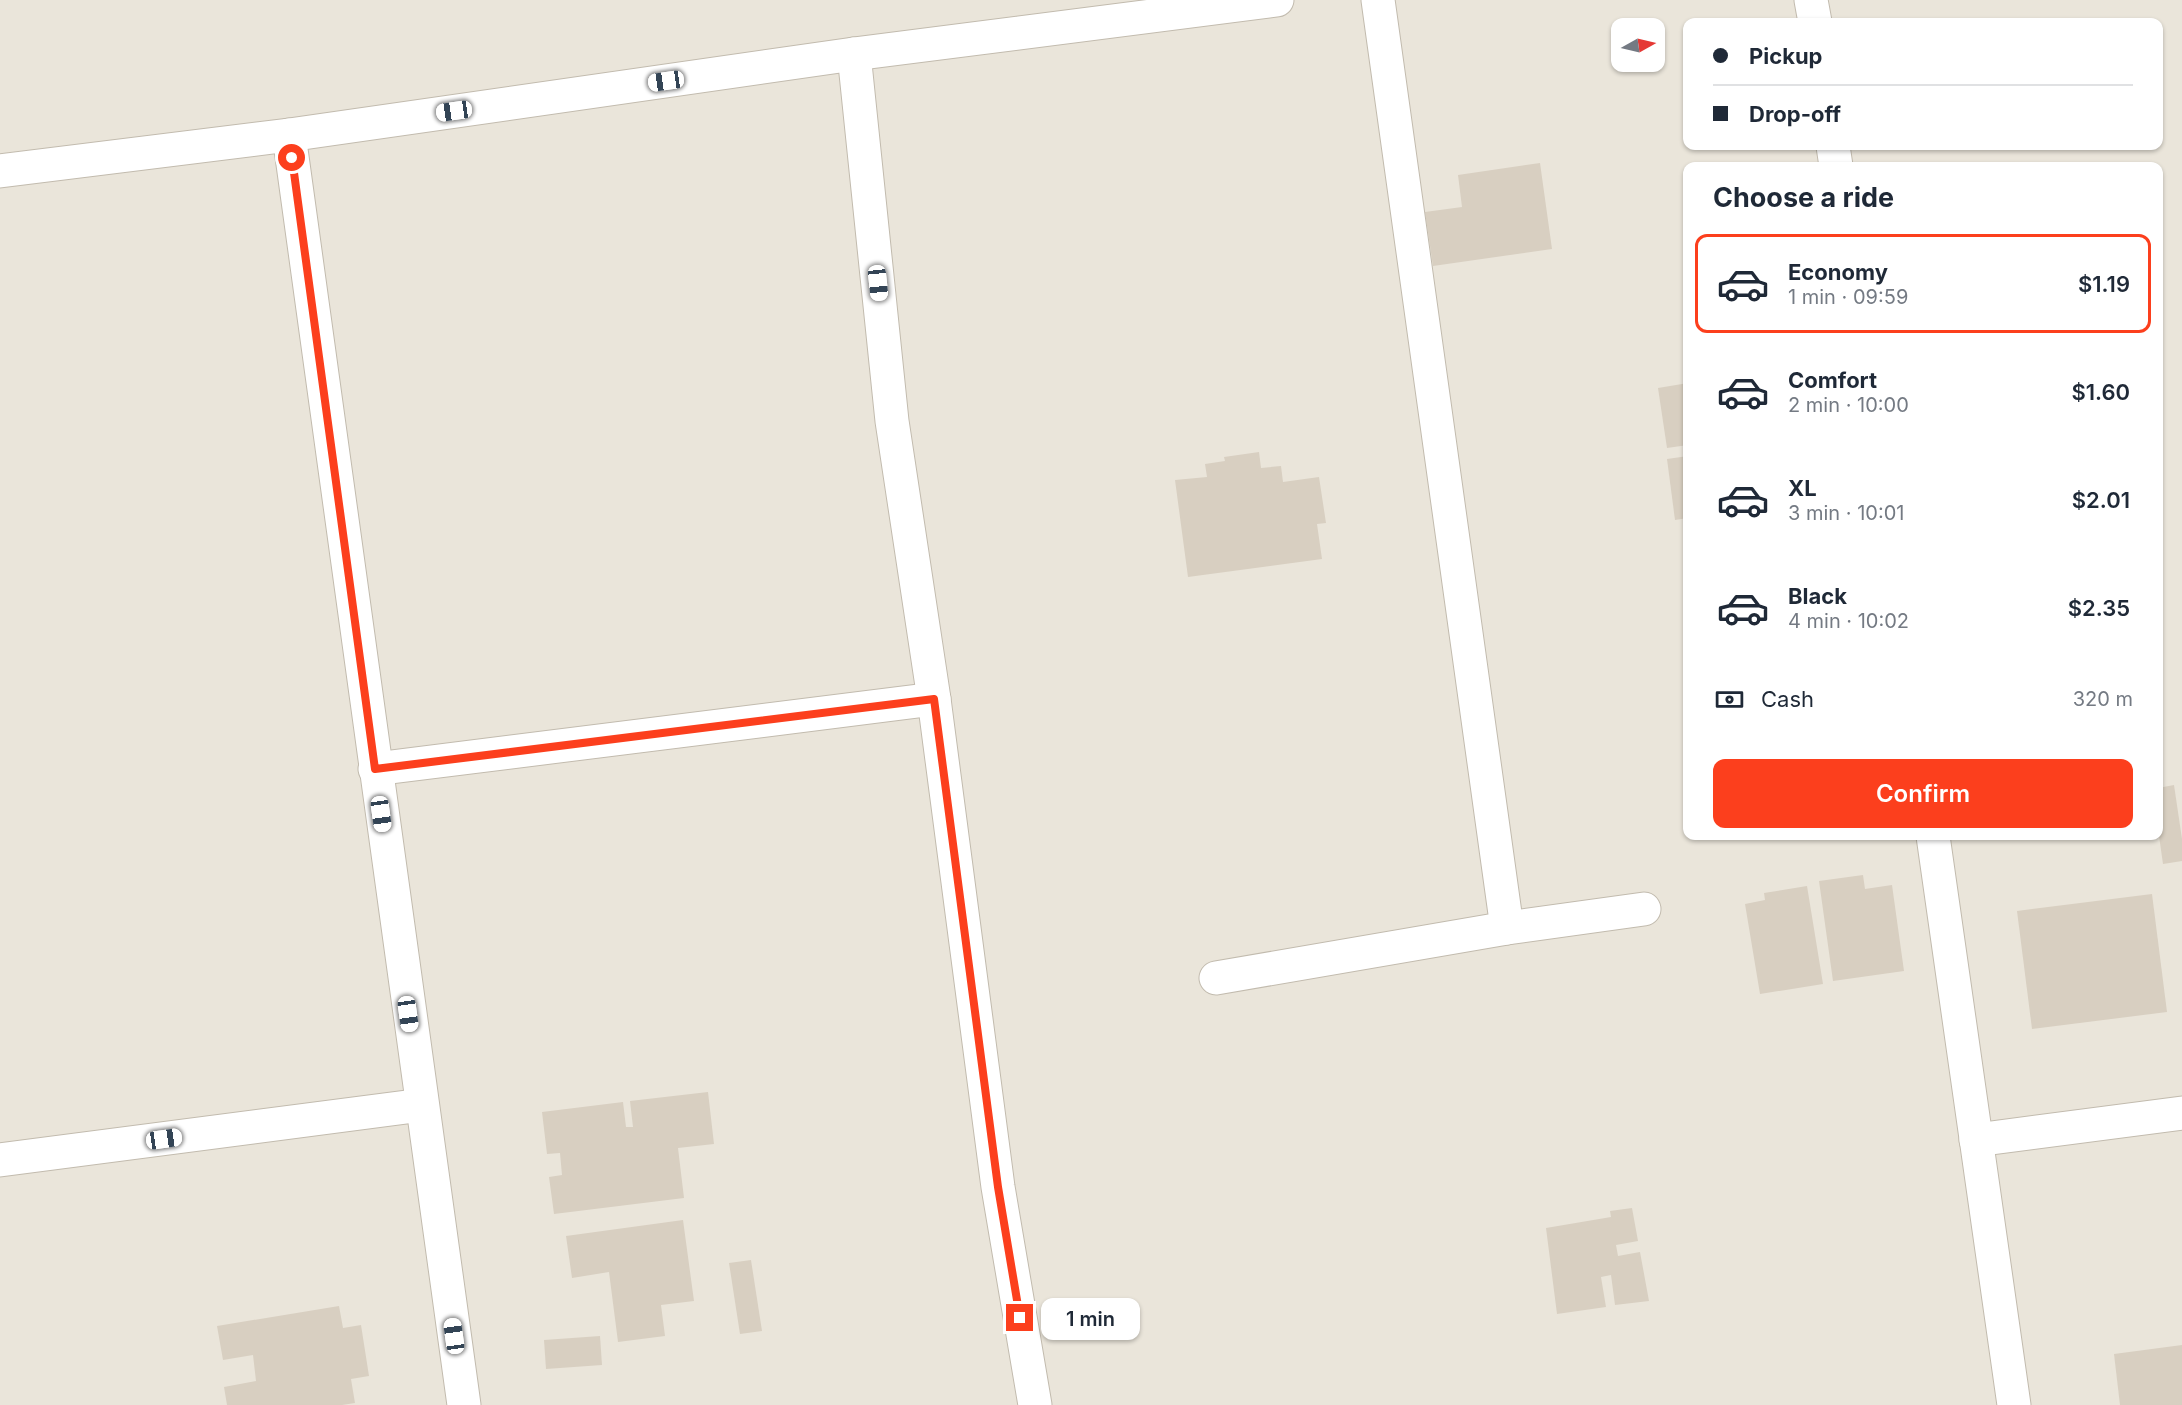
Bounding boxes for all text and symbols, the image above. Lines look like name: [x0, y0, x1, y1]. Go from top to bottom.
north arrow: [1611, 18, 1665, 72]
map controls: [1611, 18, 1665, 72]
text: Pickup: [1749, 43, 1823, 69]
car: [647, 70, 685, 92]
car: [435, 100, 473, 122]
text: Drop-off: [1749, 101, 1841, 127]
route start: [278, 144, 305, 171]
text: Choose a ride: [1713, 181, 1894, 214]
icon: car: [1716, 257, 1770, 311]
text: Economy: [1788, 259, 1888, 285]
car: [867, 264, 889, 302]
text: $1.19: [2078, 271, 2130, 297]
text: 1 min · 09:59: [1788, 285, 1908, 309]
icon: car: [1716, 365, 1770, 419]
text: Comfort: [1788, 367, 1877, 393]
text: $1.60: [2071, 379, 2130, 405]
text: 2 min · 10:00: [1788, 393, 1909, 417]
icon: car: [1716, 473, 1770, 527]
text: XL: [1788, 475, 1817, 501]
text: $2.01: [2072, 487, 2130, 513]
text: 3 min · 10:01: [1788, 501, 1904, 525]
icon: car: [1716, 581, 1770, 635]
text: Black: [1788, 583, 1847, 609]
text: $2.35: [2068, 595, 2130, 621]
text: 4 min · 10:02: [1788, 609, 1909, 633]
icon: cash: [1713, 683, 1746, 716]
text: Cash: [1761, 686, 1814, 712]
text: 320 m: [2073, 687, 2133, 711]
button: Confirm: [1713, 759, 2133, 828]
car: [370, 795, 392, 833]
car: [397, 995, 419, 1033]
car: [145, 1128, 183, 1150]
callout: 1 min: [1041, 1297, 1140, 1339]
route end: [1006, 1304, 1033, 1331]
text: 1 min: [1066, 1307, 1115, 1331]
car: [443, 1317, 465, 1355]

